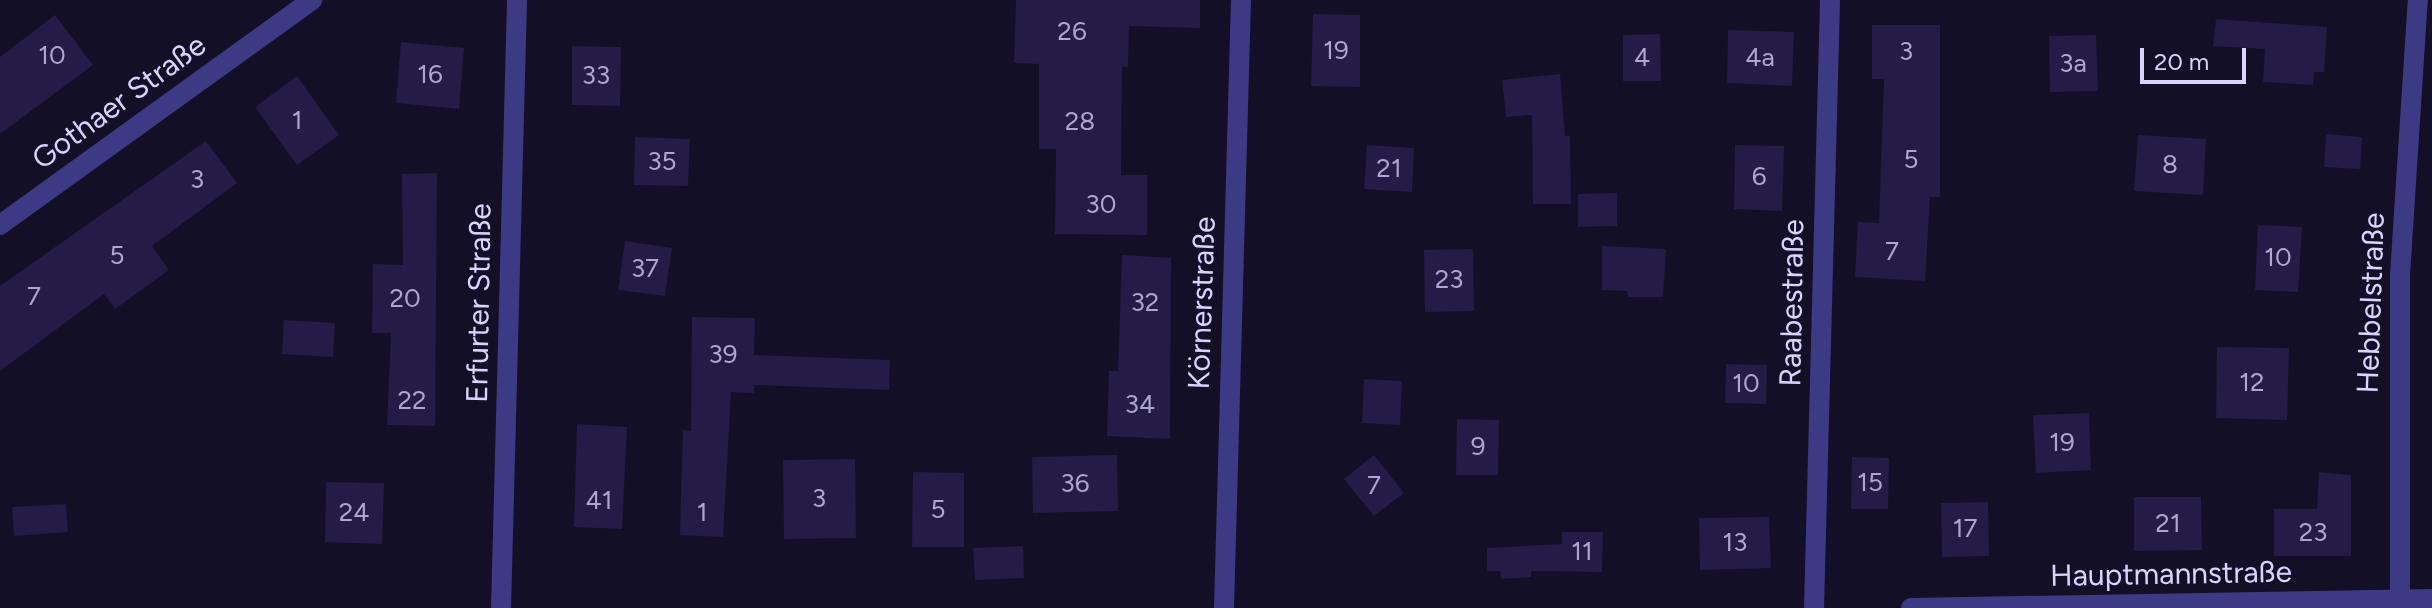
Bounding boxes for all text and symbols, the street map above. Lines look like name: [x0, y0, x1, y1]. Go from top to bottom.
house number: 26: [1057, 16, 1087, 48]
street label: Gothaer Straße: [25, 27, 213, 177]
scale bar: [2144, 32, 2250, 82]
house number: 19: [1323, 35, 1349, 67]
house number: 3: [1899, 36, 1913, 68]
house number: 10: [38, 40, 66, 72]
house number: 4: [1634, 42, 1650, 74]
house number: 4a: [1745, 42, 1775, 74]
text: 20 m: [2154, 47, 2209, 76]
house number: 3a: [2059, 48, 2087, 80]
house number: 16: [417, 59, 443, 91]
house number: 33: [582, 60, 610, 92]
house number: 1: [292, 105, 302, 137]
house number: 28: [1065, 106, 1095, 138]
house number: 5: [1904, 144, 1918, 176]
house number: 35: [647, 146, 677, 178]
house number: 8: [2162, 149, 2178, 181]
house number: 21: [1376, 153, 1402, 185]
house number: 6: [1752, 161, 1766, 193]
house number: 3: [190, 164, 204, 196]
house number: 30: [1086, 189, 1116, 221]
street label: Erfurter Straße: [459, 203, 499, 403]
street label: Hebbelstraße: [2350, 212, 2392, 394]
street label: Körnerstraße: [1181, 216, 1223, 390]
street label: Raabestraße: [1773, 219, 1811, 387]
house number: 7: [1885, 236, 1899, 268]
house number: 5: [110, 240, 124, 272]
house number: 10: [2264, 242, 2292, 274]
house number: 37: [631, 253, 659, 285]
house number: 23: [1435, 264, 1463, 296]
house number: 7: [27, 281, 41, 313]
house number: 20: [389, 283, 421, 315]
house number: 32: [1131, 287, 1159, 319]
house number: 39: [709, 339, 737, 371]
house number: 12: [2239, 367, 2265, 399]
house number: 10: [1732, 368, 1760, 400]
house number: 22: [397, 385, 427, 417]
house number: 34: [1125, 389, 1155, 421]
house number: 19: [2049, 427, 2075, 459]
house number: 9: [1471, 431, 1485, 463]
house number: 15: [1857, 467, 1883, 499]
house number: 36: [1061, 468, 1089, 500]
house number: 7: [1367, 470, 1381, 502]
house number: 3: [812, 483, 826, 515]
house number: 41: [586, 485, 612, 517]
house number: 5: [931, 494, 945, 526]
house number: 24: [339, 497, 369, 529]
house number: 1: [697, 497, 707, 529]
house number: 21: [2155, 508, 2181, 540]
house number: 17: [1953, 513, 1977, 545]
house number: 23: [2299, 517, 2327, 549]
house number: 13: [1723, 527, 1747, 559]
house number: 11: [1571, 536, 1593, 568]
street label: Hauptmannstraße: [2050, 554, 2292, 594]

